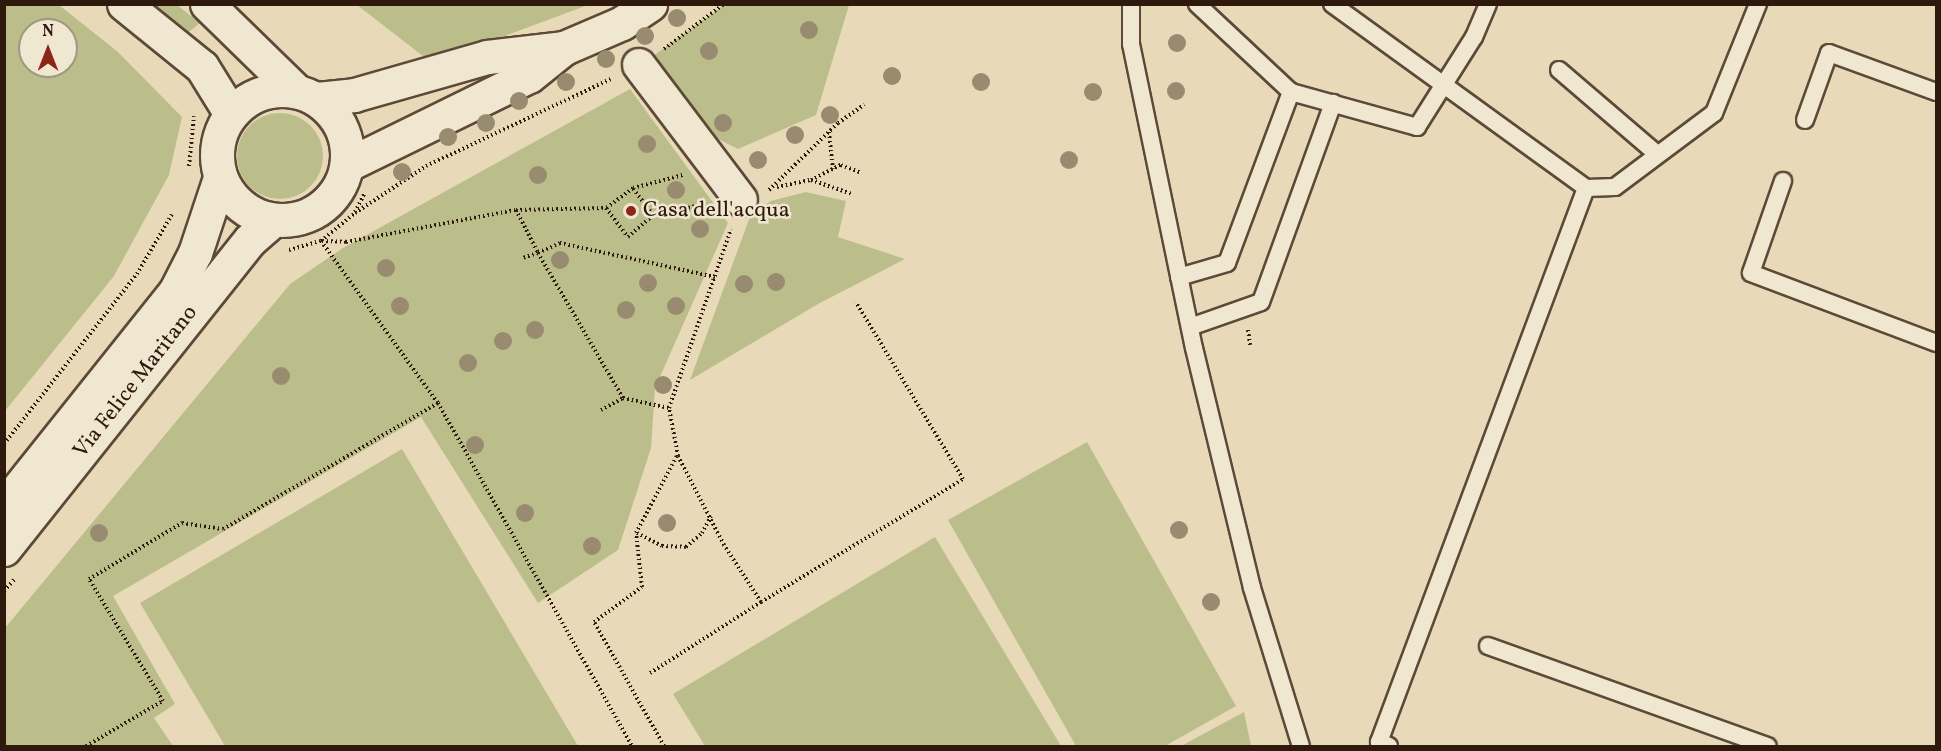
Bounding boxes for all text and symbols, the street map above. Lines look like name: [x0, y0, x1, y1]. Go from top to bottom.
north arrow: [18, 18, 78, 78]
text: N: [42, 21, 54, 43]
place label: Casa dell'acqua: [643, 198, 790, 224]
marker: Casa dell'acqua: [624, 204, 638, 218]
street label: Via Felice Maritano: [68, 300, 204, 464]

